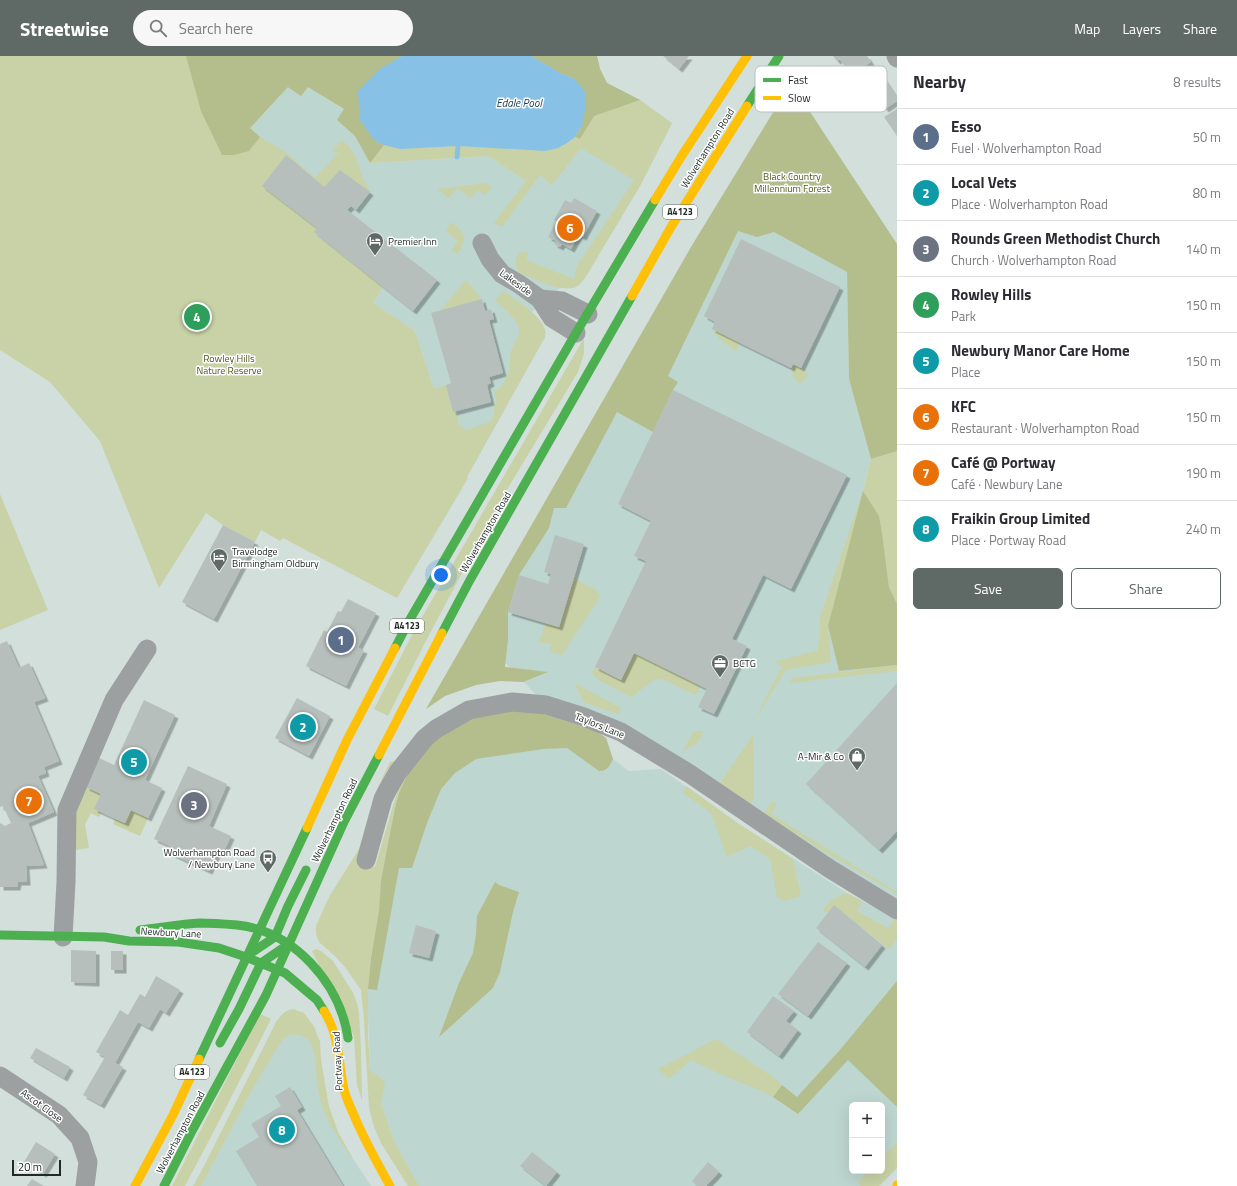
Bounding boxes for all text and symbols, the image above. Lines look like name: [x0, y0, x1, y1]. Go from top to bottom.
search box: [133, 10, 413, 46]
text: Streetwise: [20, 14, 109, 43]
icon: search: [147, 17, 169, 39]
text: Search here: [179, 17, 253, 40]
text: Map: [1074, 18, 1100, 39]
text: Layers: [1122, 18, 1161, 39]
text: Share: [1183, 18, 1217, 39]
legend: [755, 66, 887, 112]
text: Nearby: [913, 69, 966, 95]
text: Fast: [788, 72, 808, 88]
text: 8 results: [1173, 72, 1221, 92]
text: Slow: [788, 90, 811, 106]
water label: Edale Pool: [496, 95, 543, 111]
street label: Wolverhampton Road: [677, 105, 738, 191]
text: Esso: [951, 115, 981, 138]
text: 1: [922, 127, 930, 147]
text: 50 m: [1193, 127, 1221, 147]
text: Fuel · Wolverhampton Road: [951, 138, 1102, 158]
park label: Black Country Millennium Forest: [754, 169, 830, 196]
text: Local Vets: [951, 171, 1017, 194]
text: 2: [922, 183, 930, 203]
text: 80 m: [1193, 183, 1221, 203]
text: Place · Wolverhampton Road: [951, 194, 1108, 214]
road number: A4123: [663, 205, 697, 219]
pin: 6: [557, 213, 583, 243]
text: Rounds Green Methodist Church: [951, 227, 1160, 250]
hotel icon: Premier Inn: [365, 231, 385, 256]
place label: Premier Inn: [388, 234, 437, 249]
text: 3: [922, 239, 930, 259]
text: 140 m: [1185, 239, 1221, 259]
text: Church · Wolverhampton Road: [951, 250, 1116, 270]
street label: Lakeside: [496, 266, 535, 299]
text: Rowley Hills: [951, 283, 1031, 306]
text: 4: [922, 295, 930, 315]
text: 150 m: [1185, 295, 1221, 315]
pin: 4: [184, 302, 210, 332]
text: Park: [951, 306, 976, 326]
text: Newbury Manor Care Home: [951, 339, 1130, 362]
park label: Rowley Hills Nature Reserve: [196, 351, 262, 378]
text: 5: [922, 351, 930, 371]
text: 150 m: [1185, 351, 1221, 371]
text: Place: [951, 362, 980, 382]
text: KFC: [951, 395, 976, 418]
text: 6: [922, 407, 930, 427]
text: 150 m: [1185, 407, 1221, 427]
text: Restaurant · Wolverhampton Road: [951, 418, 1139, 438]
text: Café @ Portway: [951, 451, 1055, 474]
text: 7: [922, 463, 930, 483]
text: 190 m: [1185, 463, 1221, 483]
text: Café · Newbury Lane: [951, 474, 1063, 494]
street label: Wolverhampton Road: [456, 489, 515, 576]
text: Fraikin Group Limited: [951, 507, 1090, 530]
text: 8: [922, 519, 930, 539]
text: 240 m: [1185, 519, 1221, 539]
text: Place · Portway Road: [951, 530, 1066, 550]
place label: Travelodge Birmingham Oldbury: [232, 544, 319, 571]
hotel icon: Travelodge Birmingham Oldbury: [209, 547, 229, 572]
your location: [431, 565, 451, 585]
button: Save: [913, 568, 1063, 609]
button: Share: [1071, 568, 1221, 609]
road number: A4123: [390, 619, 424, 633]
pin: 1: [328, 625, 354, 655]
office icon: BCTG: [710, 653, 730, 678]
place label: BCTG: [733, 656, 756, 671]
street label: Taylors Lane: [573, 709, 627, 742]
pin: 2: [290, 712, 316, 742]
shop icon: A-Mir & Co: [847, 746, 867, 771]
pin: 5: [121, 747, 147, 777]
place label: A-Mir & Co: [798, 749, 844, 764]
street label: Wolverhampton Road: [308, 776, 361, 865]
pin: 7: [16, 786, 42, 816]
pin: 3: [181, 790, 207, 820]
place label: Wolverhampton Road / Newbury Lane: [164, 845, 255, 872]
bus stop icon: Wolverhampton Road / Newbury Lane: [258, 848, 278, 873]
street label: Newbury Lane: [140, 923, 202, 942]
street label: Portway Road: [328, 1031, 347, 1091]
road number: A4123: [175, 1065, 209, 1079]
street label: Ascot Close: [18, 1085, 66, 1126]
street label: Wolverhampton Road: [152, 1088, 209, 1176]
map controls: [849, 1102, 885, 1174]
button: +: [849, 1102, 885, 1138]
pin: 8: [269, 1115, 295, 1145]
button: −: [849, 1138, 885, 1174]
scale bar: [12, 1158, 61, 1177]
text: 20 m: [18, 1159, 42, 1175]

